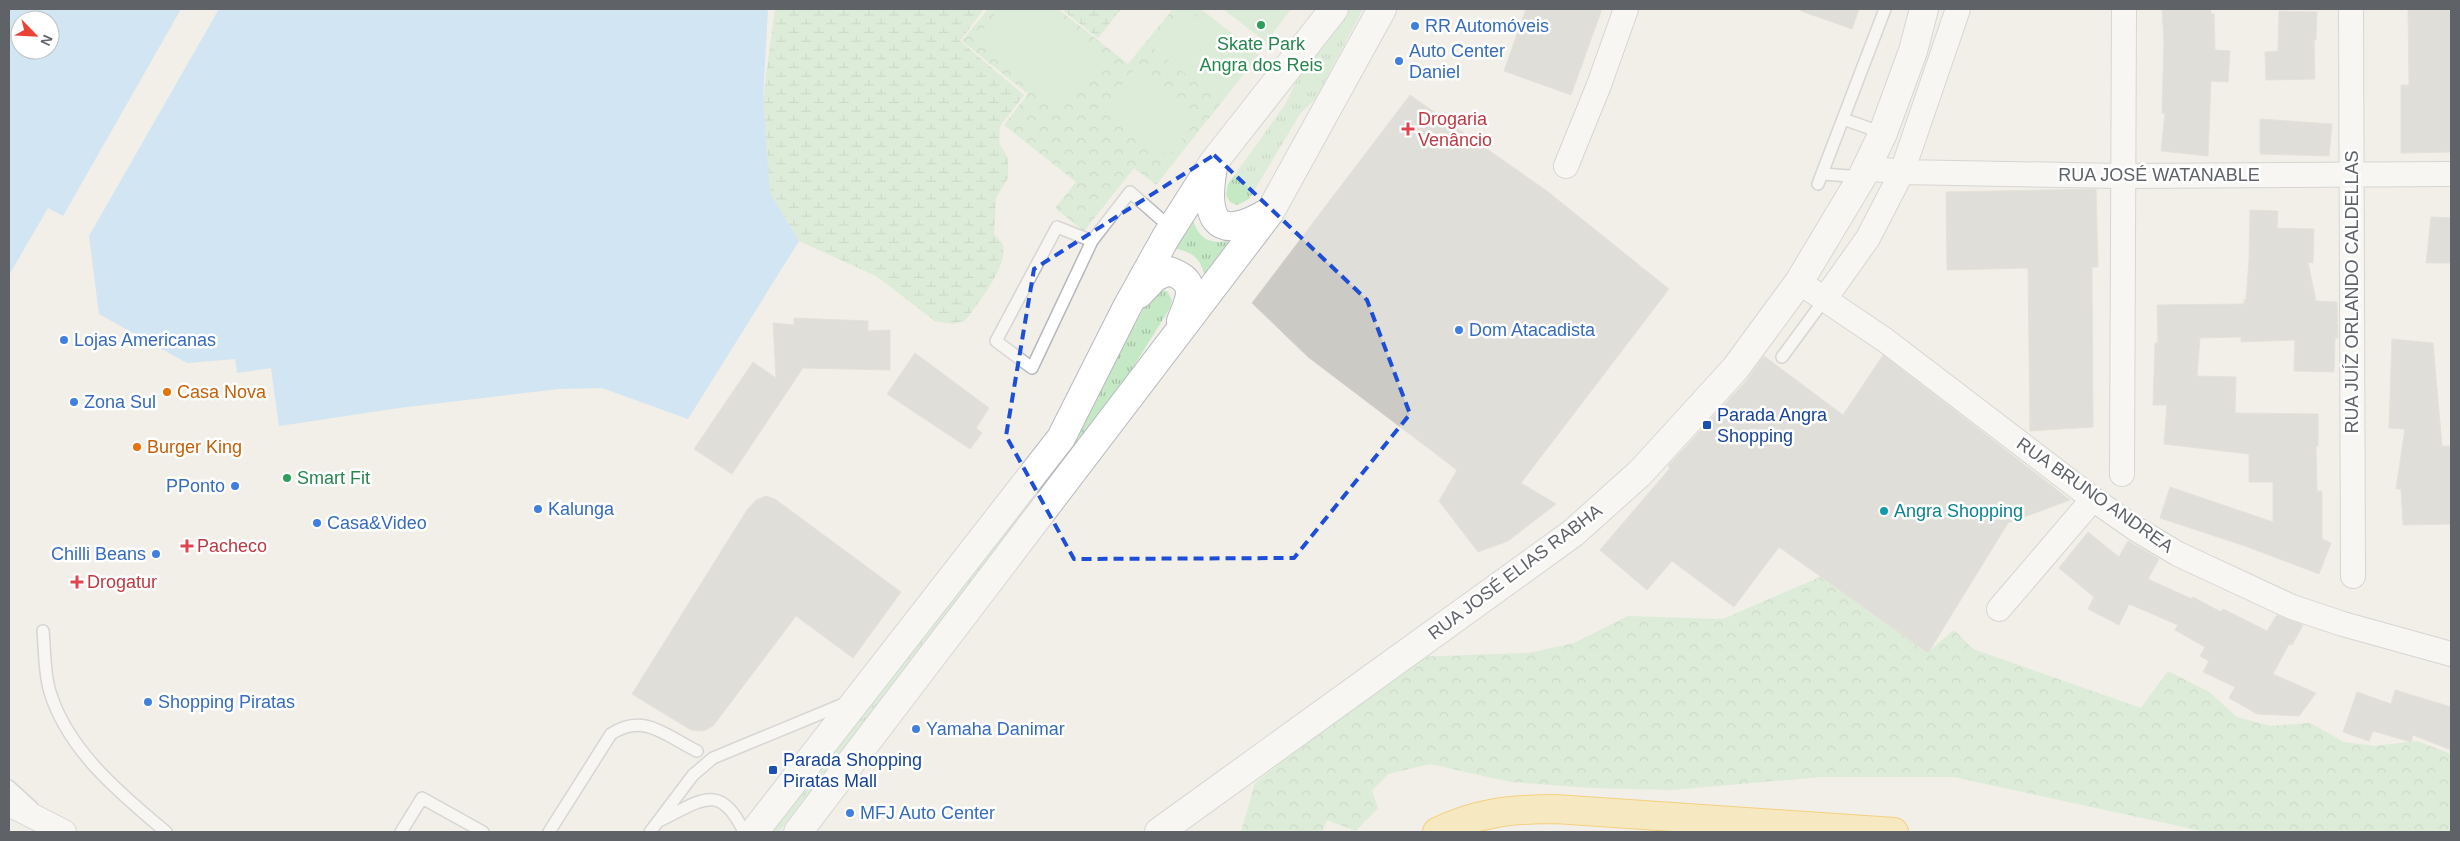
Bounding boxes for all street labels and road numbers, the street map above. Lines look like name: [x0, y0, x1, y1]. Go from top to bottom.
street label: RUA JUÍZ ORLANDO CALDELLAS: [2342, 150, 2362, 434]
street label: RUA JOSÉ WATANABLE: [2058, 165, 2260, 185]
street label: RUA BRUNO ANDREA: [2013, 433, 2177, 557]
street label: RUA JOSÉ ELIAS RABHA: [1424, 500, 1606, 644]

